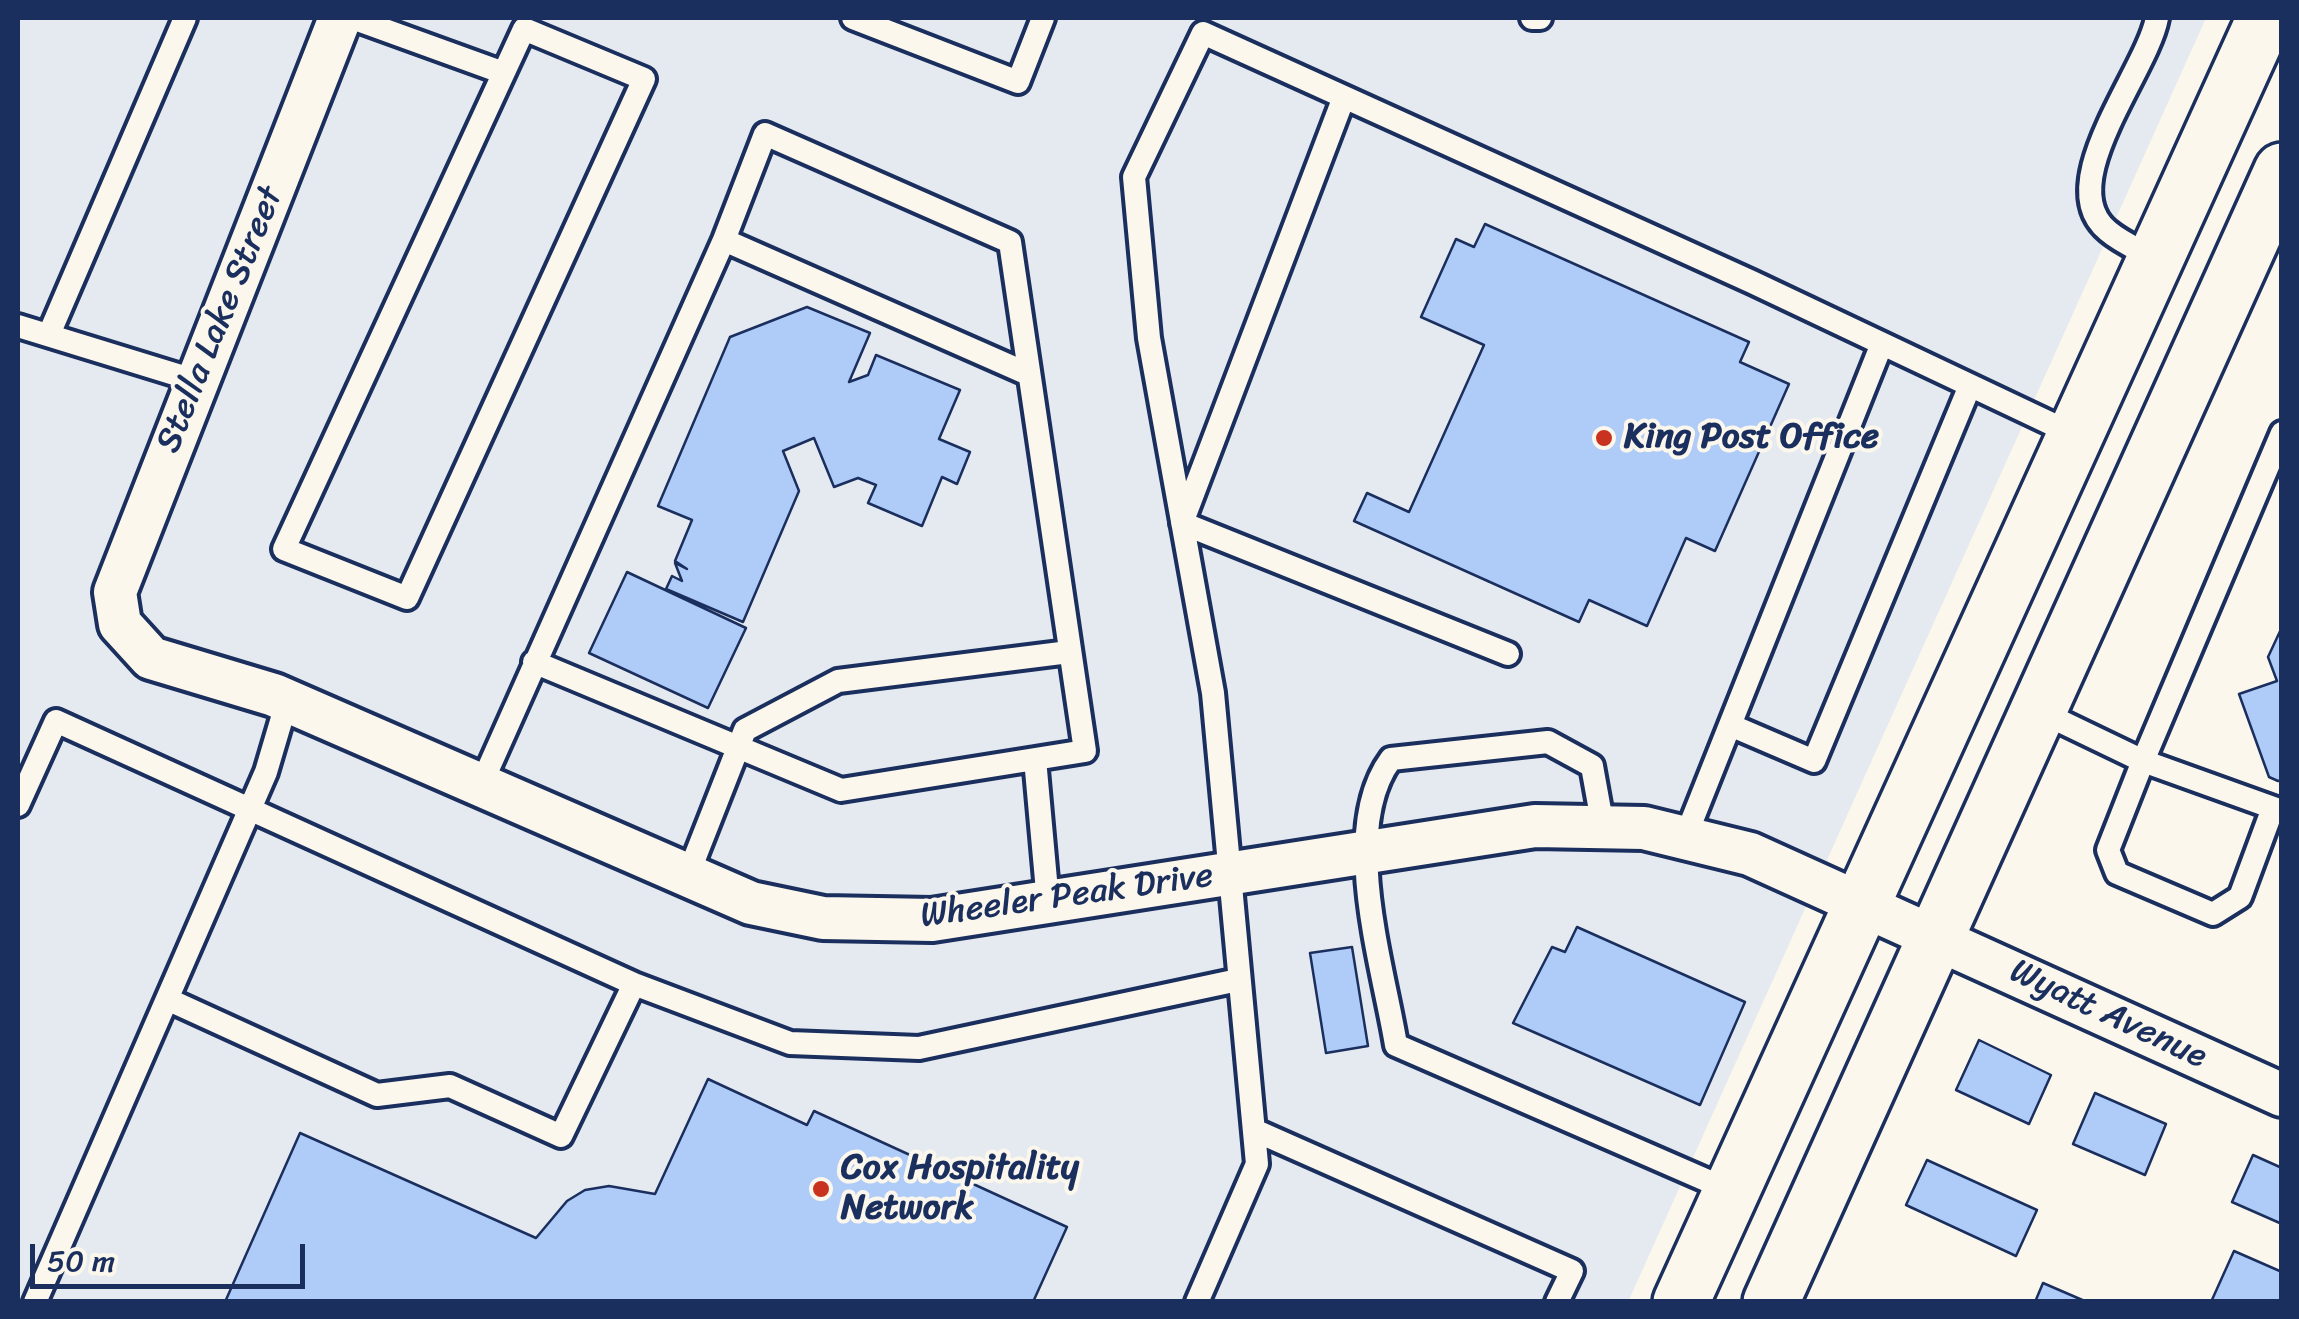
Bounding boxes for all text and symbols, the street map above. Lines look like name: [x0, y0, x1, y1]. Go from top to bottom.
street label: Stella Lake Street: [149, 181, 293, 459]
place label: King Post Office: [1624, 417, 1879, 459]
marker: King Post Office: [1593, 427, 1615, 449]
street label: Wheeler Peak Drive: [918, 856, 1216, 938]
street label: Wyatt Avenue: [2003, 951, 2213, 1079]
place label: Cox Hospitality Network: [841, 1148, 1079, 1230]
marker: Cox Hospitality Network: [810, 1178, 832, 1200]
scale bar: [35, 1224, 310, 1286]
text: 50 m: [47, 1234, 115, 1288]

